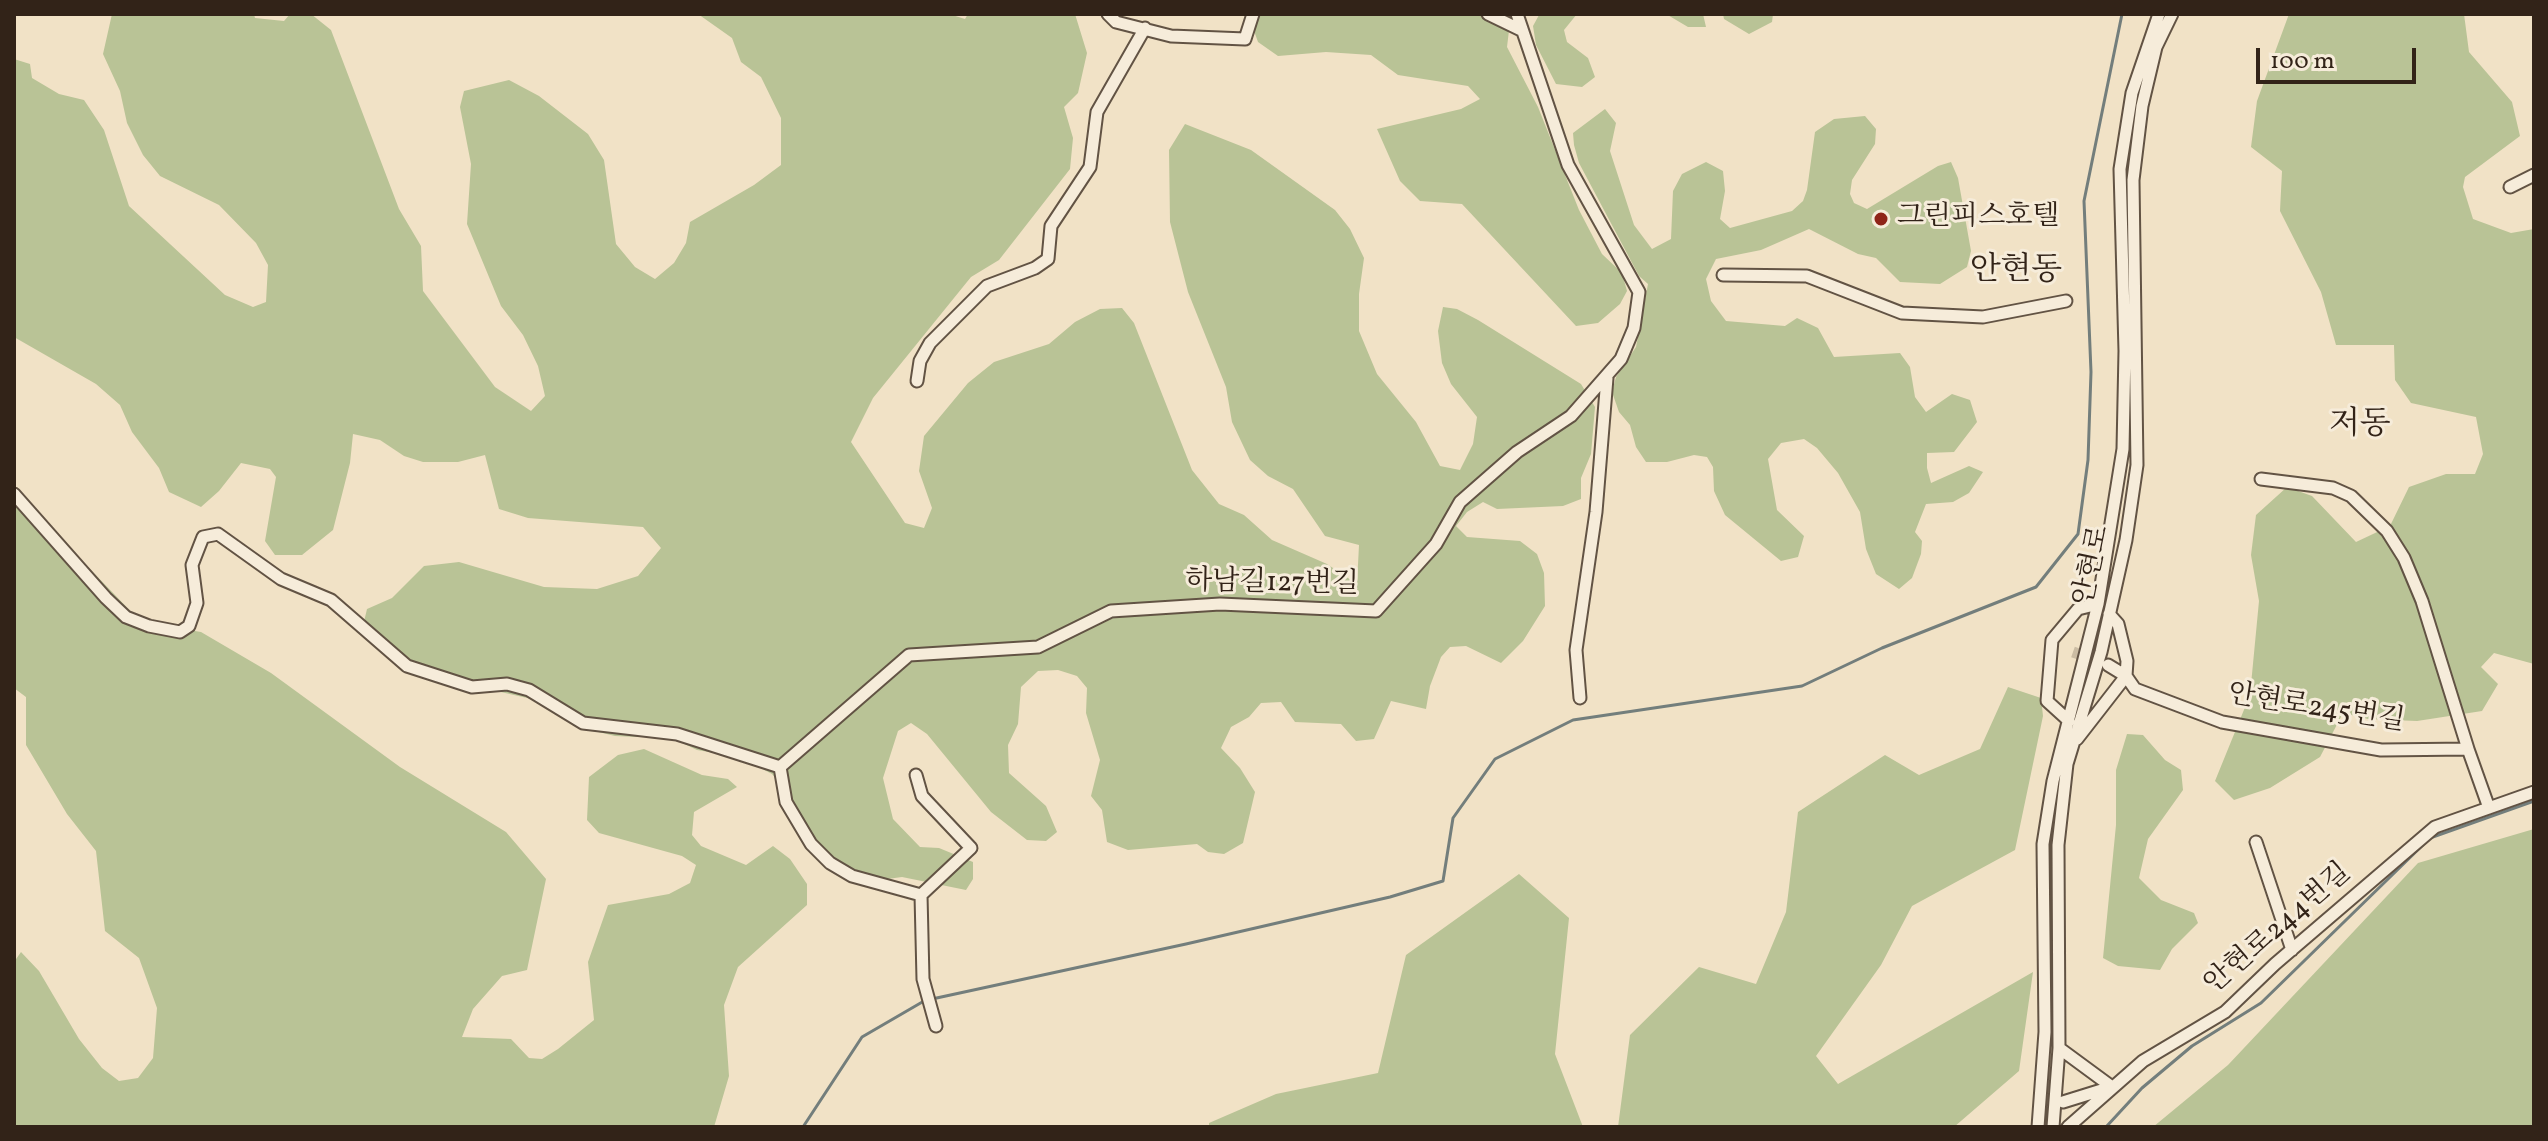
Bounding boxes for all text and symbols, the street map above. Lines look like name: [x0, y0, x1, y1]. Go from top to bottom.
scale bar: [2260, 32, 2420, 82]
text: 100 m: [2270, 45, 2335, 79]
place label: 그린피스호텔: [1897, 202, 2059, 236]
marker: 그린피스호텔: [1872, 210, 1890, 228]
district label: 안현동: [1970, 254, 2062, 292]
district label: 저동: [2329, 408, 2391, 446]
street label: 안현로: [2069, 523, 2119, 609]
street label: 하남길127번길: [1185, 567, 1359, 603]
street label: 안현로245번길: [2225, 679, 2407, 741]
street label: 안현로244번길: [2199, 857, 2359, 1003]

